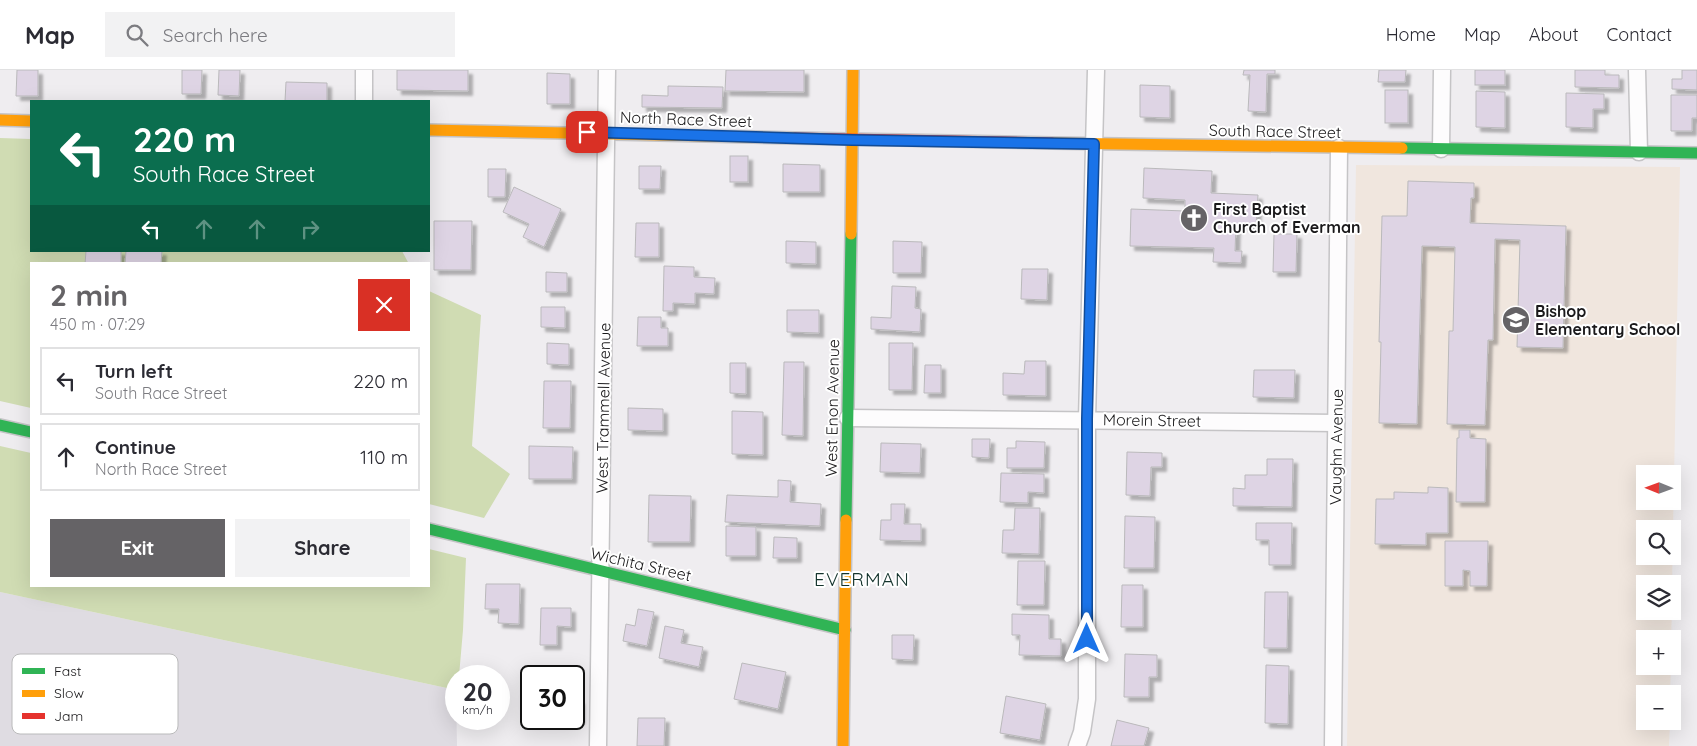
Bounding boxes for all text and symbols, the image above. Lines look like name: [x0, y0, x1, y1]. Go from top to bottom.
search box: [105, 12, 455, 57]
text: Map: [25, 20, 75, 50]
icon: search: [123, 21, 151, 49]
text: Search here: [163, 23, 268, 47]
text: Home: [1386, 23, 1436, 46]
text: Map: [1464, 23, 1501, 46]
text: About: [1529, 23, 1579, 46]
text: Contact: [1607, 23, 1672, 46]
street label: North Race Street: [620, 107, 752, 131]
pin: [566, 111, 608, 153]
text: 220 m: [133, 117, 236, 161]
icon: arrive: [573, 118, 601, 146]
icon: left: [50, 120, 115, 185]
street label: South Race Street: [1209, 120, 1341, 142]
text: South Race Street: [133, 160, 315, 188]
place label: First Baptist Church of Everman: [1213, 199, 1361, 237]
church icon: First Baptist Church of Everman: [1179, 203, 1209, 233]
icon: left: [137, 215, 165, 243]
icon: ahead: [190, 215, 218, 243]
icon: ahead: [243, 215, 271, 243]
icon: right: [296, 215, 324, 243]
text: 2 min: [50, 276, 128, 314]
button: close: [358, 279, 410, 331]
place label: Bishop Elementary School: [1535, 301, 1680, 339]
school or university icon: Bishop Elementary School: [1501, 305, 1531, 335]
text: 450 m · 07:29: [50, 314, 145, 334]
street label: West Trammell Avenue: [592, 323, 614, 493]
street label: West Enon Avenue: [821, 339, 843, 477]
text: Turn left: [95, 359, 173, 383]
icon: left: [52, 367, 80, 395]
text: 220 m: [353, 369, 408, 393]
text: South Race Street: [95, 383, 228, 403]
street label: Vaughn Avenue: [1325, 389, 1347, 505]
street label: Morein Street: [1103, 409, 1201, 431]
text: Continue: [95, 435, 176, 459]
icon: ahead: [52, 443, 80, 471]
text: 110 m: [360, 445, 408, 469]
text: North Race Street: [95, 459, 227, 479]
north arrow: [1636, 465, 1681, 510]
map controls: [1636, 465, 1681, 730]
button: Exit: [50, 519, 225, 577]
button: Share: [235, 519, 410, 577]
button: search: [1636, 520, 1681, 565]
street label: Wichita Street: [589, 543, 693, 585]
district label: EVERMAN: [814, 567, 910, 591]
button: layers: [1636, 575, 1681, 620]
position arrow: [1060, 612, 1112, 664]
button: +: [1636, 630, 1681, 675]
legend: [12, 654, 178, 734]
text: Fast: [54, 662, 82, 680]
speed limit sign: 30: [520, 665, 585, 730]
text: 20: [463, 676, 492, 707]
text: Slow: [54, 684, 84, 702]
button: −: [1636, 685, 1681, 730]
text: km/h: [462, 702, 493, 717]
text: Jam: [54, 707, 83, 725]

